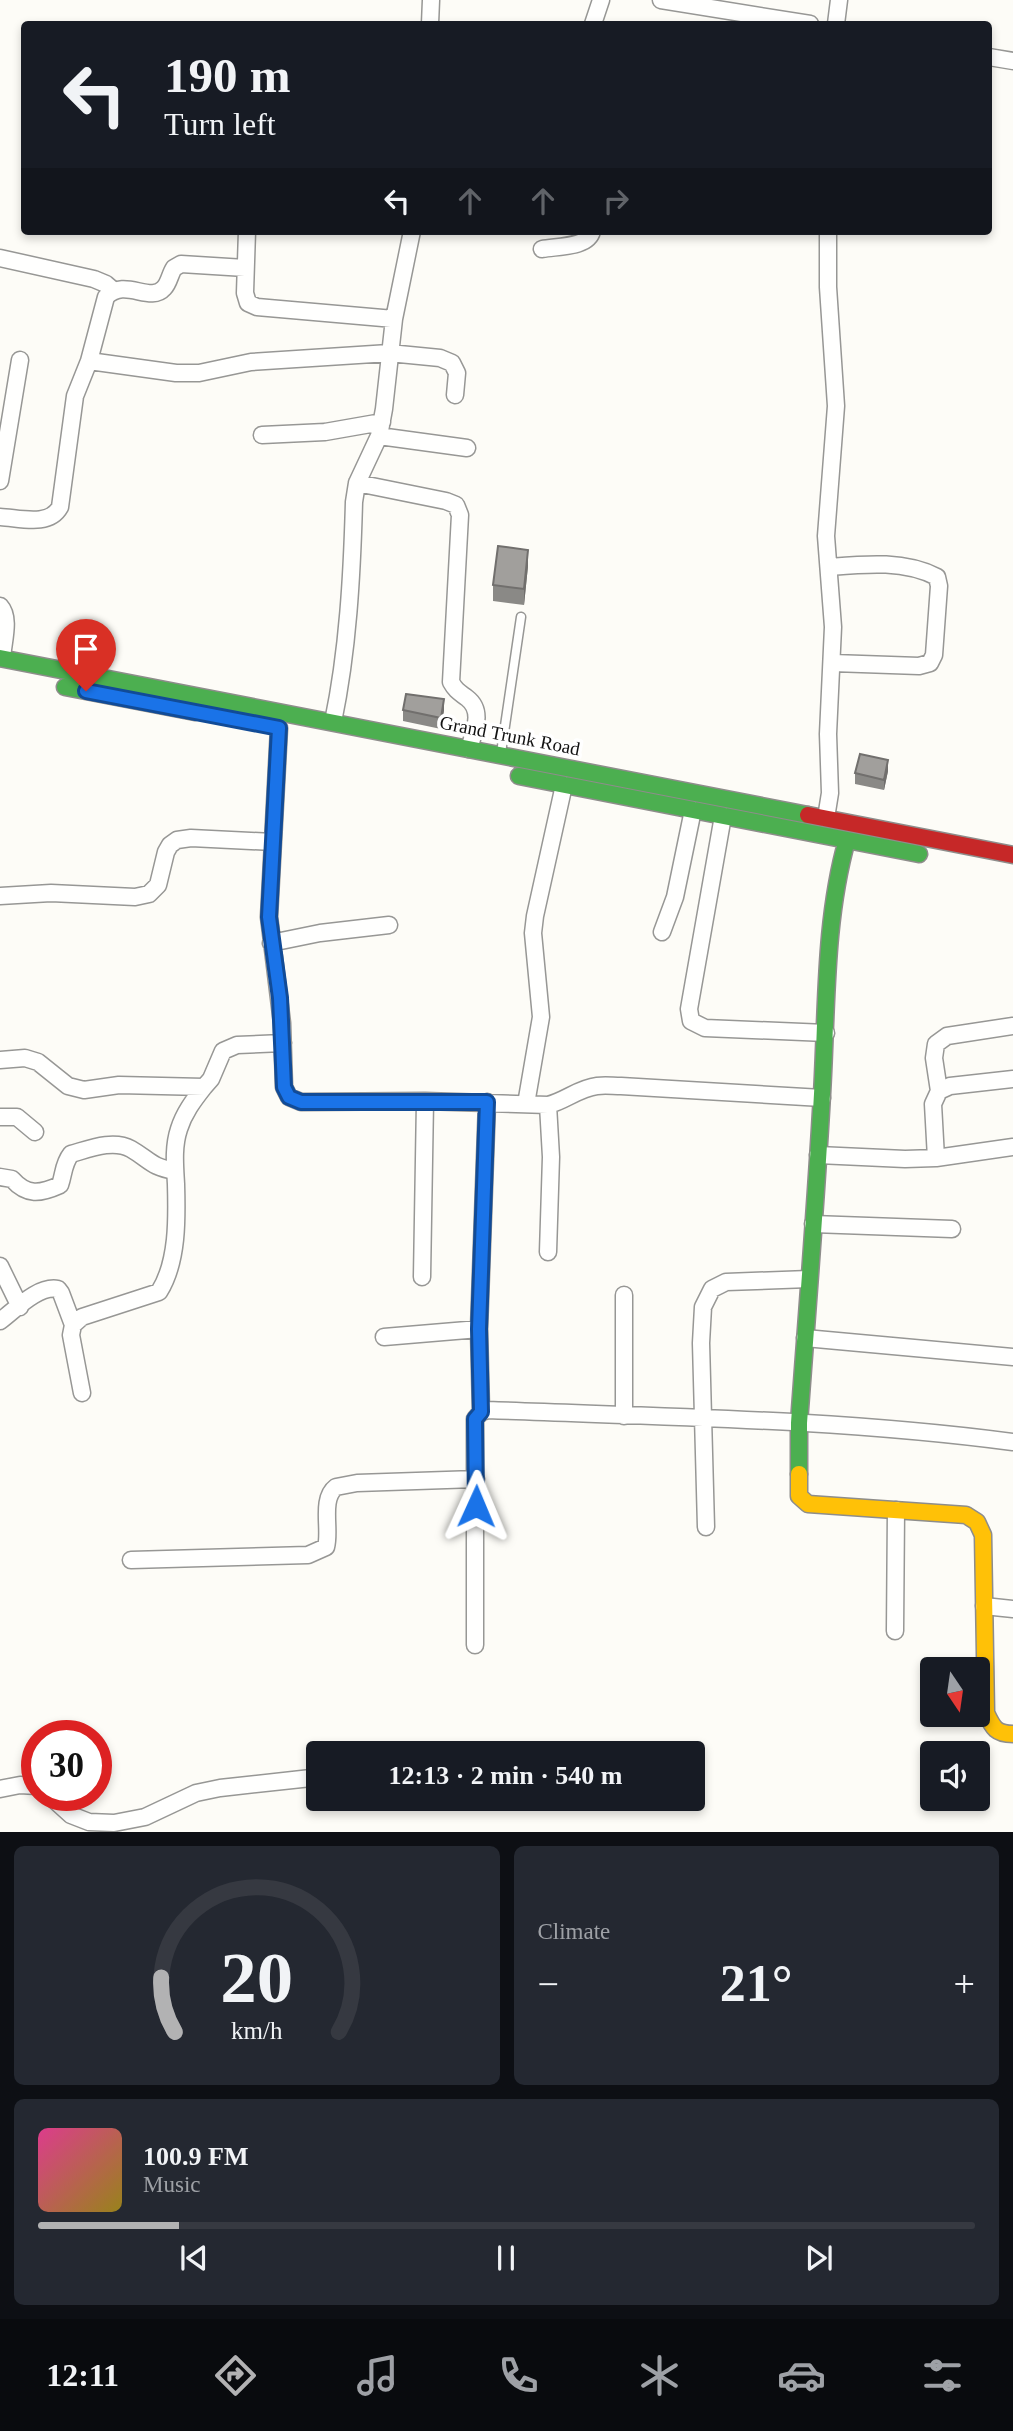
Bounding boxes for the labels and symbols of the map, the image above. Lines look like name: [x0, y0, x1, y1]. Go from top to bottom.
pin: [56, 619, 116, 691]
street label: Grand Trunk Road: [438, 712, 582, 759]
position arrow: [439, 1469, 513, 1543]
north arrow: [920, 1657, 990, 1727]
speed limit sign: 30: [21, 1720, 112, 1811]

